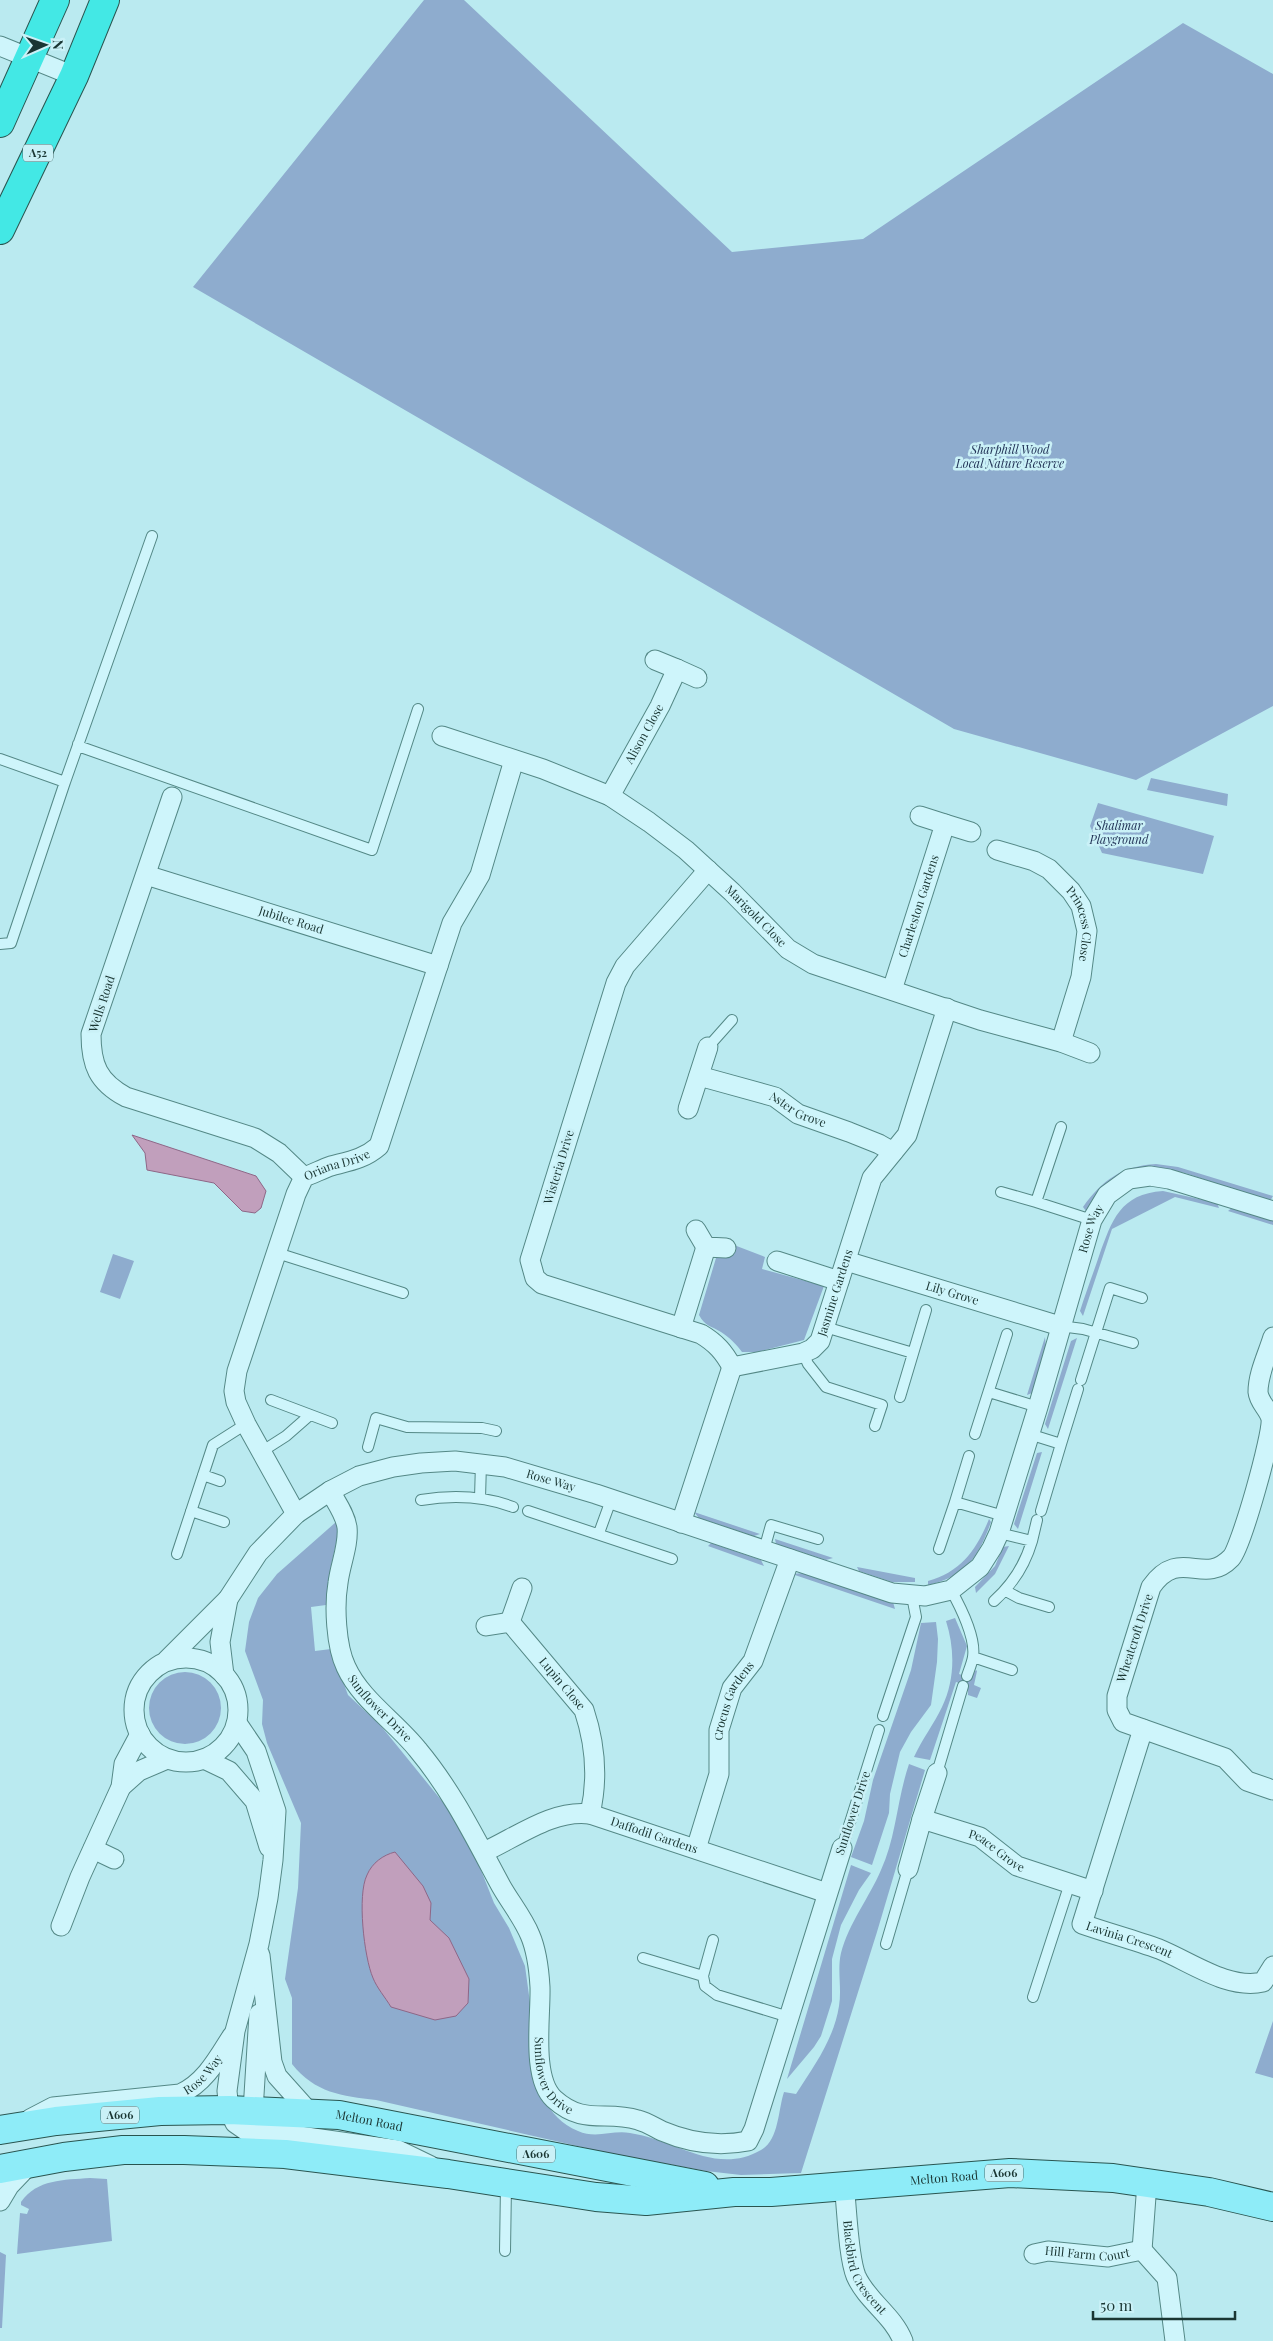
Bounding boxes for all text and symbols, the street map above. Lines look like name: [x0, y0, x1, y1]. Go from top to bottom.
north arrow: [20, 20, 70, 70]
text: N: [49, 39, 68, 50]
road number: A52: [23, 144, 53, 162]
park label: Sharphill Wood Local Nature Reserve: [955, 441, 1064, 471]
street label: Alison Close: [620, 701, 667, 767]
park label: Shalimar Playground: [1089, 817, 1149, 847]
street label: Charleston Gardens: [894, 852, 942, 959]
street label: Marigold Close: [722, 881, 791, 950]
street label: Princess Close: [1063, 882, 1096, 963]
street label: Jubilee Road: [256, 901, 326, 937]
street label: Wells Road: [84, 973, 118, 1035]
street label: Aster Grove: [767, 1087, 829, 1130]
street label: Wisteria Drive: [539, 1128, 577, 1207]
street label: Oriana Drive: [301, 1145, 373, 1183]
street label: Rose Way: [1074, 1201, 1107, 1255]
street label: Jasmine Gardens: [813, 1247, 856, 1339]
street label: Lily Grove: [924, 1277, 981, 1308]
street label: Rose Way: [525, 1465, 578, 1495]
street label: Wheatcroft Drive: [1112, 1591, 1156, 1685]
street label: Lupin Close: [536, 1653, 590, 1713]
street label: Crocus Gardens: [710, 1657, 757, 1741]
street label: Sunflower Drive: [345, 1671, 416, 1745]
street label: Sunflower Drive: [831, 1769, 873, 1857]
street label: Daffodil Gardens: [609, 1812, 700, 1856]
street label: Peace Grove: [967, 1825, 1027, 1875]
street label: Lavinia Crescent: [1084, 1917, 1176, 1961]
street label: Sunflower Drive: [532, 2037, 576, 2117]
street label: Rose Way: [180, 2051, 225, 2098]
road number: A606: [101, 2106, 139, 2124]
street label: Melton Road: [334, 2106, 404, 2134]
road number: A606: [517, 2146, 555, 2162]
road number: A606: [985, 2164, 1023, 2182]
street label: Melton Road: [910, 2167, 979, 2188]
street label: Blackbird Crescent: [840, 2220, 891, 2318]
street label: Hill Farm Court: [1044, 2242, 1132, 2264]
scale bar: [1093, 2288, 1236, 2320]
text: 50 m: [1100, 2295, 1133, 2315]

